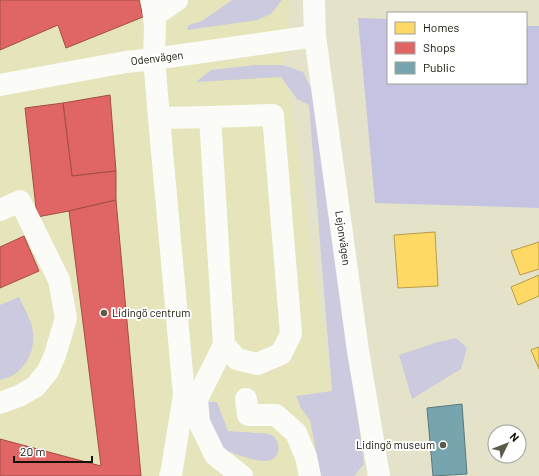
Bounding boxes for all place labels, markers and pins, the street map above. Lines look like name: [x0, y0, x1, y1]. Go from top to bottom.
place label: Lidingö centrum: [112, 306, 190, 319]
marker: Lidingö centrum: [99, 308, 109, 318]
place label: Lidingö museum: [356, 438, 435, 451]
marker: Lidingö museum: [438, 440, 448, 450]

